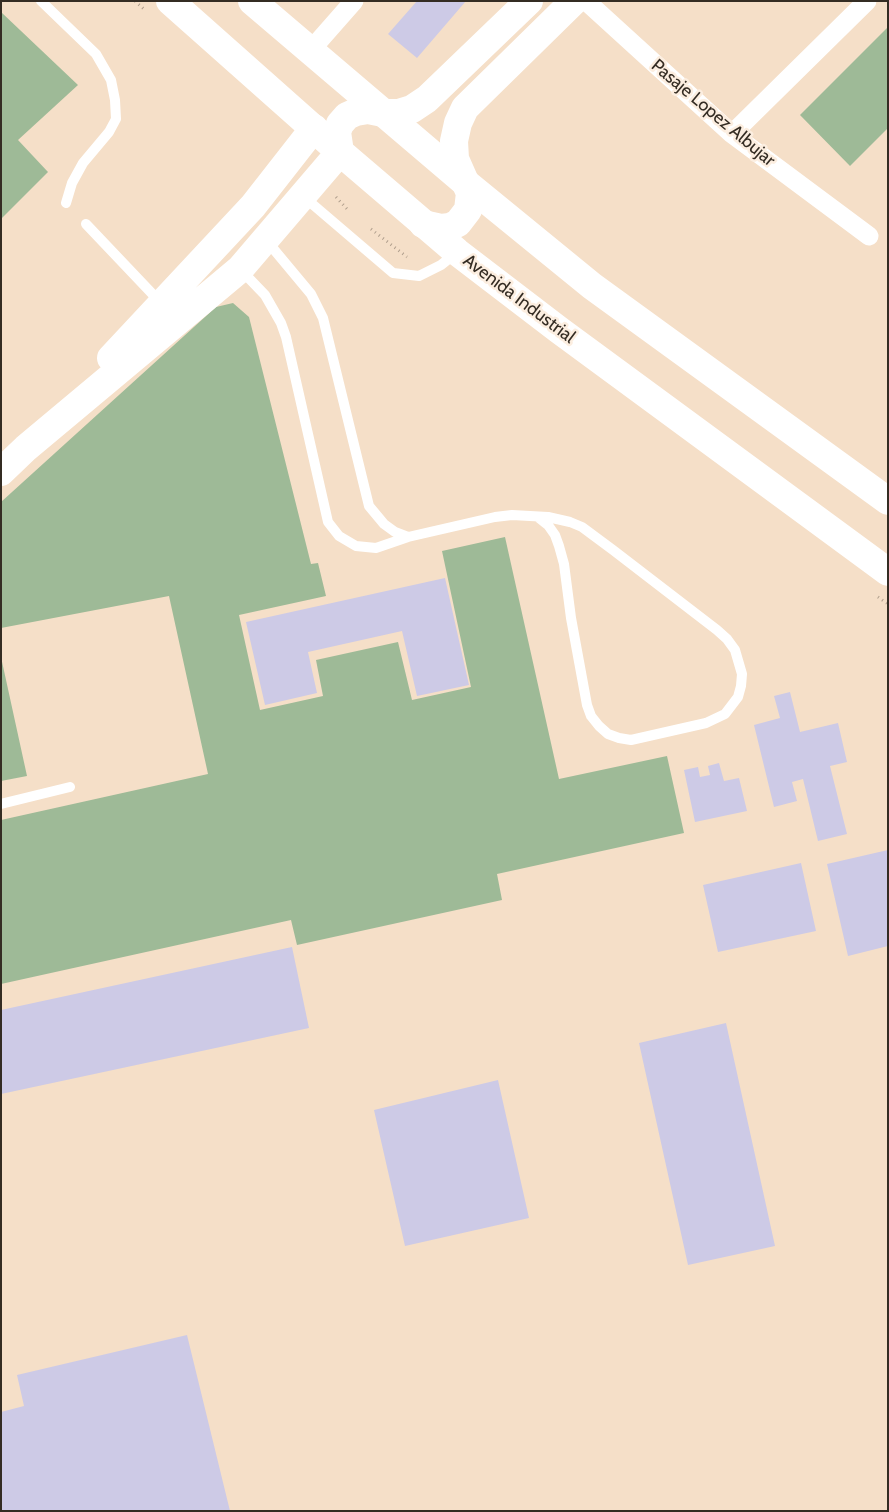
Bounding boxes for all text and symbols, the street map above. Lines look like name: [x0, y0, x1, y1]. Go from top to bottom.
street label: Pasaje Lopez Albujar: [647, 55, 779, 171]
street label: Avenida Industrial: [459, 250, 579, 348]

